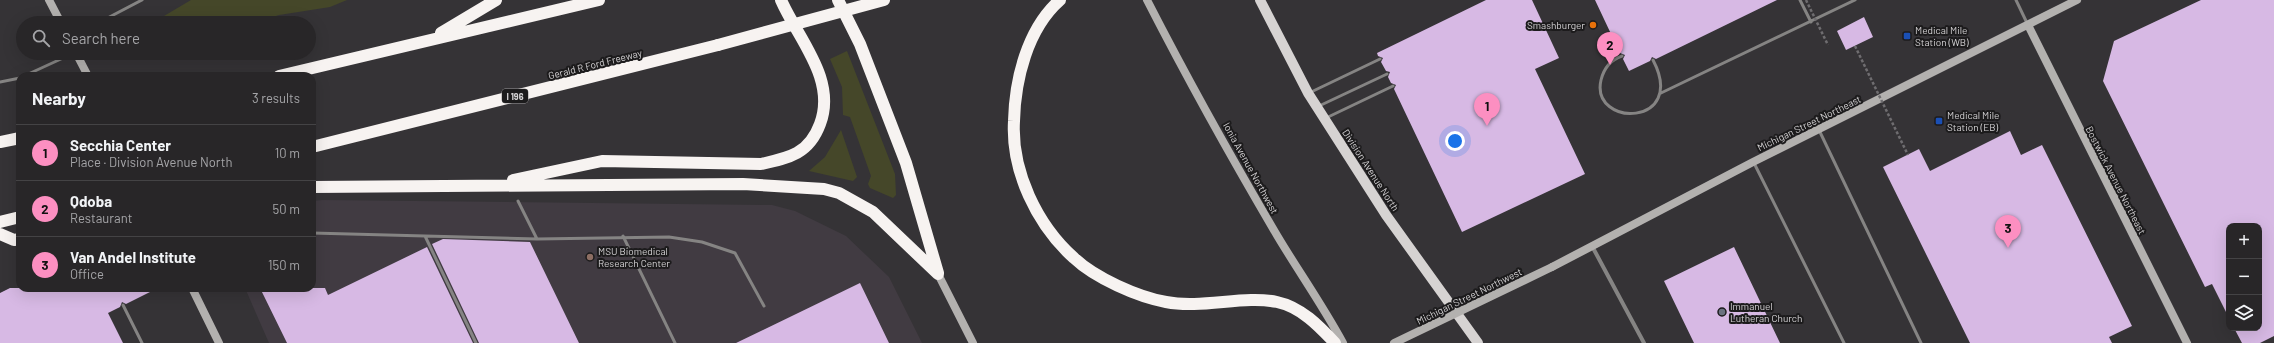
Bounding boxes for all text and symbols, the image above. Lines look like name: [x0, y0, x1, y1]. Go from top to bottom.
search box: [16, 16, 316, 60]
place label: Smashburger: [1527, 19, 1585, 31]
marker: Smashburger: [1588, 20, 1598, 30]
place label: Medical Mile Station (WB): [1915, 24, 1969, 48]
icon: search: [30, 27, 52, 49]
text: Search here: [62, 29, 140, 47]
marker: Medical Mile Station (WB): [1902, 31, 1912, 41]
pin: 2: [1597, 32, 1623, 65]
street label: Gerald R Ford Freeway: [547, 46, 644, 81]
text: Nearby: [32, 88, 86, 108]
road number: I 196: [502, 89, 528, 103]
text: 3 results: [252, 90, 300, 106]
pin: 1: [1474, 93, 1500, 126]
street label: Michigan Street Northeast: [1755, 93, 1863, 153]
place label: Medical Mile Station (EB): [1947, 109, 1999, 133]
marker: Medical Mile Station (EB): [1934, 116, 1944, 126]
street label: Ionia Avenue Northwest: [1221, 120, 1281, 216]
street label: Bostwick Avenue Northeast: [2083, 124, 2149, 236]
street label: Division Avenue North: [1340, 127, 1402, 213]
your location: [1445, 131, 1465, 151]
text: Secchia Center: [70, 136, 171, 154]
text: 1: [43, 145, 47, 161]
text: 10 m: [275, 145, 300, 161]
text: Place · Division Avenue North: [70, 154, 232, 170]
text: Qdoba: [70, 192, 112, 210]
text: 2: [41, 201, 49, 217]
text: 50 m: [273, 201, 300, 217]
text: Restaurant: [70, 210, 132, 226]
pin: 3: [1995, 215, 2021, 248]
map controls: [2226, 223, 2262, 331]
button: +: [2226, 223, 2262, 259]
place label: MSU Biomedical Research Center: [598, 245, 670, 269]
text: Van Andel Institute: [70, 248, 196, 266]
marker: MSU Biomedical Research Center: [585, 252, 595, 262]
text: 3: [41, 257, 49, 273]
text: 150 m: [268, 257, 300, 273]
button: −: [2226, 259, 2262, 295]
street label: Michigan Street Northwest: [1414, 265, 1524, 327]
text: Office: [70, 266, 104, 282]
button: layers: [2226, 295, 2262, 331]
place label: Immanuel Lutheran Church: [1730, 300, 1802, 324]
marker: Immanuel Lutheran Church: [1717, 307, 1727, 317]

